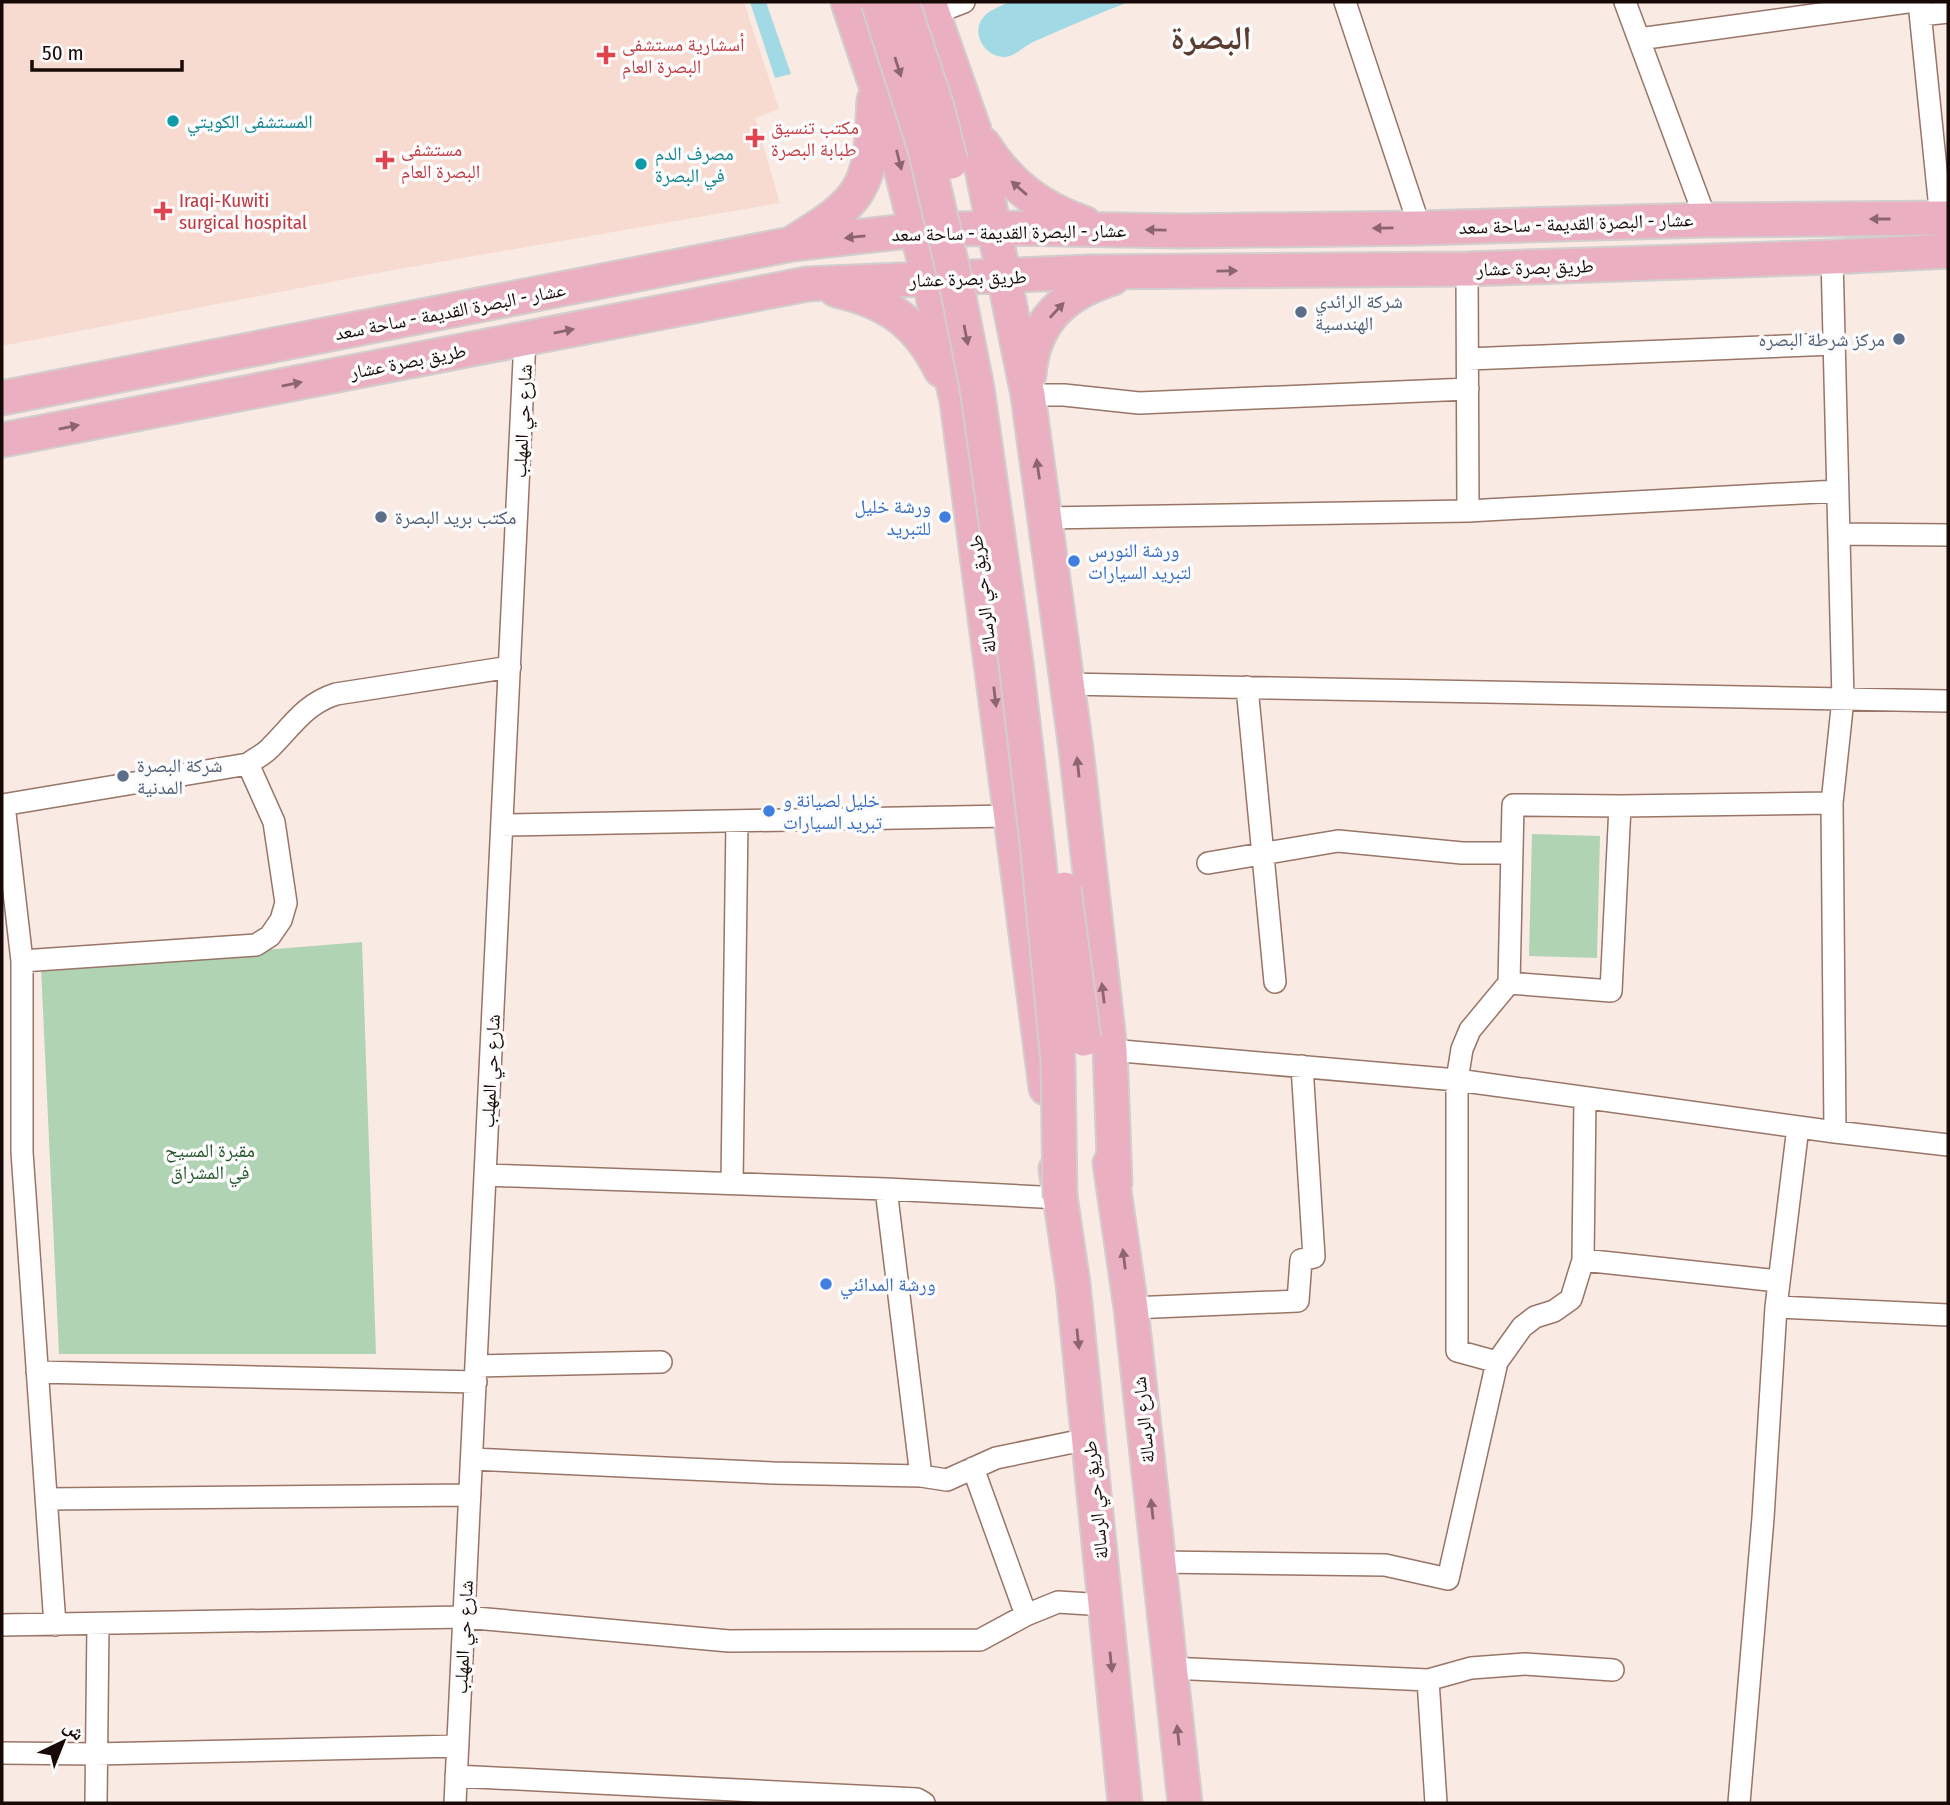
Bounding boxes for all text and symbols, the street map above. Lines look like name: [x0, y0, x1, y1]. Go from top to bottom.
district label: البصرة: [1170, 18, 1252, 58]
scale bar: [32, 28, 182, 72]
place label: أسشارية مستشفى البصرة العام: [622, 33, 744, 80]
text: 50 m: [42, 40, 84, 66]
marker: أسشارية مستشفى البصرة العام: [596, 45, 616, 65]
one-way arrow: [894, 56, 904, 77]
place label: المستشفى الكويتي: [187, 110, 313, 137]
marker: المستشفى الكويتي: [165, 113, 181, 129]
place label: مكتب تنسيق طبابة البصرة: [771, 116, 859, 161]
marker: مكتب تنسيق طبابة البصرة: [745, 128, 765, 148]
place label: مستشفى البصرة العام: [401, 138, 480, 185]
place label: مصرف الدم في البصرة: [655, 142, 734, 191]
one-way arrow: [894, 149, 905, 171]
marker: مستشفى البصرة العام: [375, 150, 395, 170]
marker: مصرف الدم في البصرة: [633, 156, 649, 172]
one-way arrow: [1010, 180, 1028, 196]
place label: Iraqi-Kuwiti surgical hospital: [179, 189, 307, 234]
marker: Iraqi-Kuwiti surgical hospital: [153, 201, 173, 221]
street label: عشار - البصرة القديمة - ساحة سعد: [1458, 208, 1694, 239]
one-way arrow: [1869, 213, 1891, 225]
street label: عشار - البصرة القديمة - ساحة سعد: [891, 219, 1127, 246]
one-way arrow: [1372, 222, 1394, 234]
one-way arrow: [1144, 224, 1166, 236]
one-way arrow: [844, 231, 866, 242]
street label: طريق بصرة عشار: [1475, 254, 1594, 281]
street label: طريق بصرة عشار: [908, 265, 1027, 292]
one-way arrow: [1217, 265, 1239, 277]
street label: عشار - البصرة القديمة - ساحة سعد: [333, 278, 568, 345]
place label: شركة الرائدي الهندسية: [1315, 290, 1403, 335]
one-way arrow: [1049, 302, 1065, 319]
marker: شركة الرائدي الهندسية: [1293, 304, 1309, 320]
one-way arrow: [961, 324, 972, 346]
one-way arrow: [553, 326, 575, 337]
place label: مركز شرطة البصره: [1759, 328, 1885, 351]
marker: مركز شرطة البصره: [1891, 331, 1907, 347]
street label: طريق بصرة عشار: [347, 339, 468, 384]
street label: شارع حي المهلب: [508, 363, 541, 479]
one-way arrow: [281, 378, 303, 389]
one-way arrow: [58, 421, 80, 432]
one-way arrow: [1032, 457, 1043, 479]
place label: ورشة خليل للتبريد: [854, 495, 931, 540]
place label: مكتب بريد البصرة: [395, 506, 516, 529]
marker: مكتب بريد البصرة: [373, 509, 389, 525]
marker: ورشة خليل للتبريد: [937, 509, 953, 525]
street label: طريق حي الرسالة: [964, 533, 1005, 654]
place label: ورشة النورس لتبريد السيارات: [1088, 539, 1191, 584]
marker: ورشة النورس لتبريد السيارات: [1066, 553, 1082, 569]
one-way arrow: [989, 686, 1000, 708]
place label: شركة البصرة المدنية: [137, 754, 222, 799]
one-way arrow: [1073, 756, 1084, 778]
marker: شركة البصرة المدنية: [115, 768, 131, 784]
place label: خليل لصيانة و تبريد السيارات: [783, 789, 882, 834]
marker: خليل لصيانة و تبريد السيارات: [761, 803, 777, 819]
one-way arrow: [1097, 982, 1108, 1004]
street label: شارع حي المهلب: [476, 1013, 509, 1129]
park label: مقبرة المسيح في المشراق: [165, 1139, 255, 1188]
one-way arrow: [1119, 1248, 1130, 1270]
place label: ورشة المدائني: [840, 1273, 936, 1300]
marker: ورشة المدائني: [818, 1276, 834, 1292]
one-way arrow: [1073, 1328, 1084, 1350]
street label: شارع الرسالة: [1128, 1376, 1159, 1464]
street label: طريق حي الرسالة: [1078, 1439, 1117, 1560]
one-way arrow: [1147, 1498, 1158, 1520]
street label: شارع حي المهلب: [449, 1579, 482, 1695]
one-way arrow: [1106, 1652, 1117, 1674]
north arrow: [28, 1707, 98, 1777]
text: ش: [59, 1715, 89, 1745]
one-way arrow: [1172, 1724, 1183, 1746]

